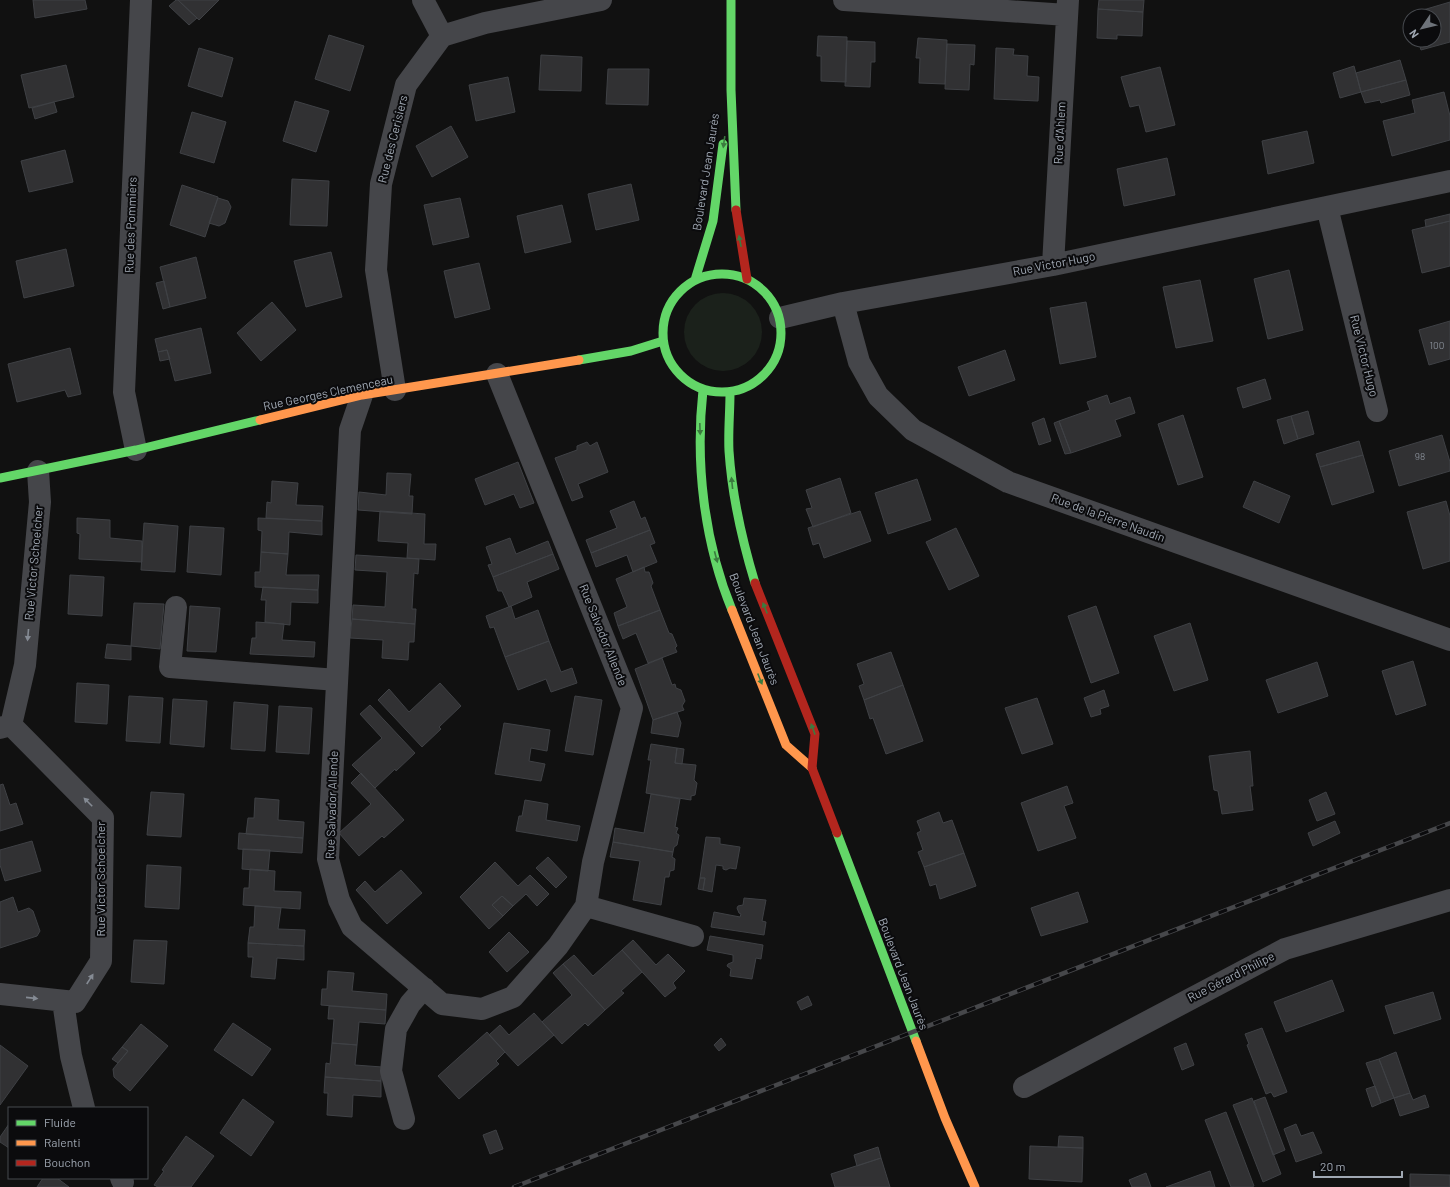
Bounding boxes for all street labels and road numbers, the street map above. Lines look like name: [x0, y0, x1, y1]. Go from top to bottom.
street label: Rue des Cerisiers: [374, 93, 410, 184]
street label: Rue d'Ahlem: [1050, 101, 1068, 165]
street label: Boulevard Jean Jaurès: [689, 112, 721, 231]
street label: Rue des Pommiers: [121, 176, 139, 273]
street label: Rue Victor Hugo: [1011, 248, 1096, 278]
street label: Rue Victor Hugo: [1348, 313, 1382, 398]
street label: Rue Georges Clemenceau: [262, 371, 394, 413]
street label: Rue de la Pierre Naudin: [1050, 490, 1167, 544]
street label: Rue Victor Schoelcher: [21, 504, 45, 621]
street label: Boulevard Jean Jaurès: [727, 571, 783, 687]
street label: Rue Salvador Allende: [577, 582, 631, 688]
street label: Rue Salvador Allende: [322, 750, 340, 859]
street label: Rue Victor Schoelcher: [93, 821, 107, 937]
street label: Boulevard Jean Jaurès: [876, 916, 932, 1032]
street label: Rue Gérard Philipe: [1185, 948, 1276, 1004]

